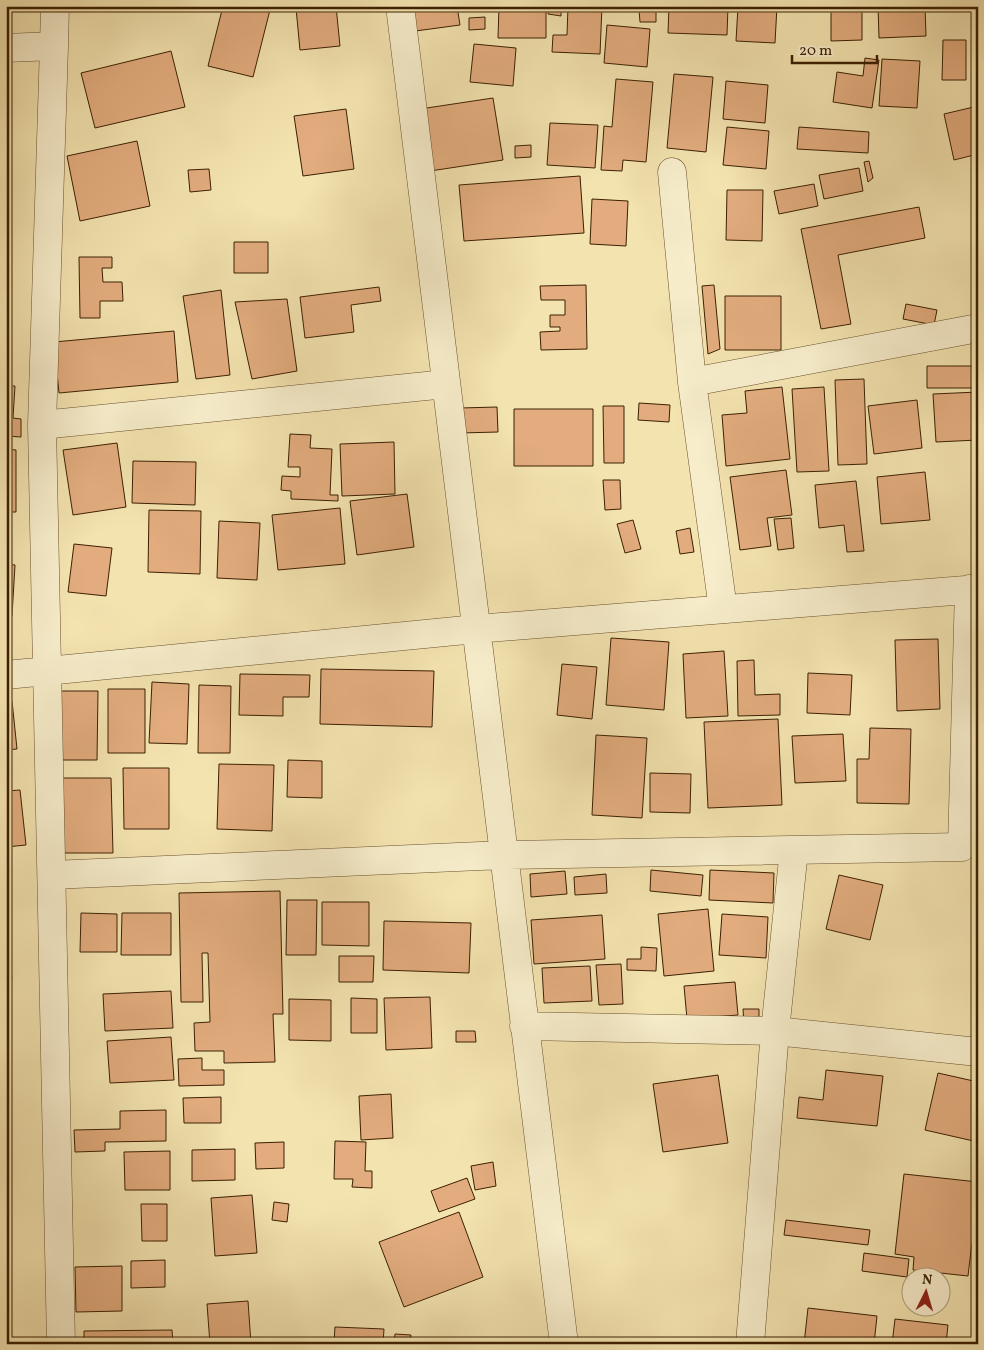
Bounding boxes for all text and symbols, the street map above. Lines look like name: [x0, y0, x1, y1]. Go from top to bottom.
scale bar: [792, 32, 876, 64]
text: 20 m: [799, 41, 832, 62]
north arrow: [902, 1268, 952, 1318]
text: N: [921, 1271, 933, 1290]

